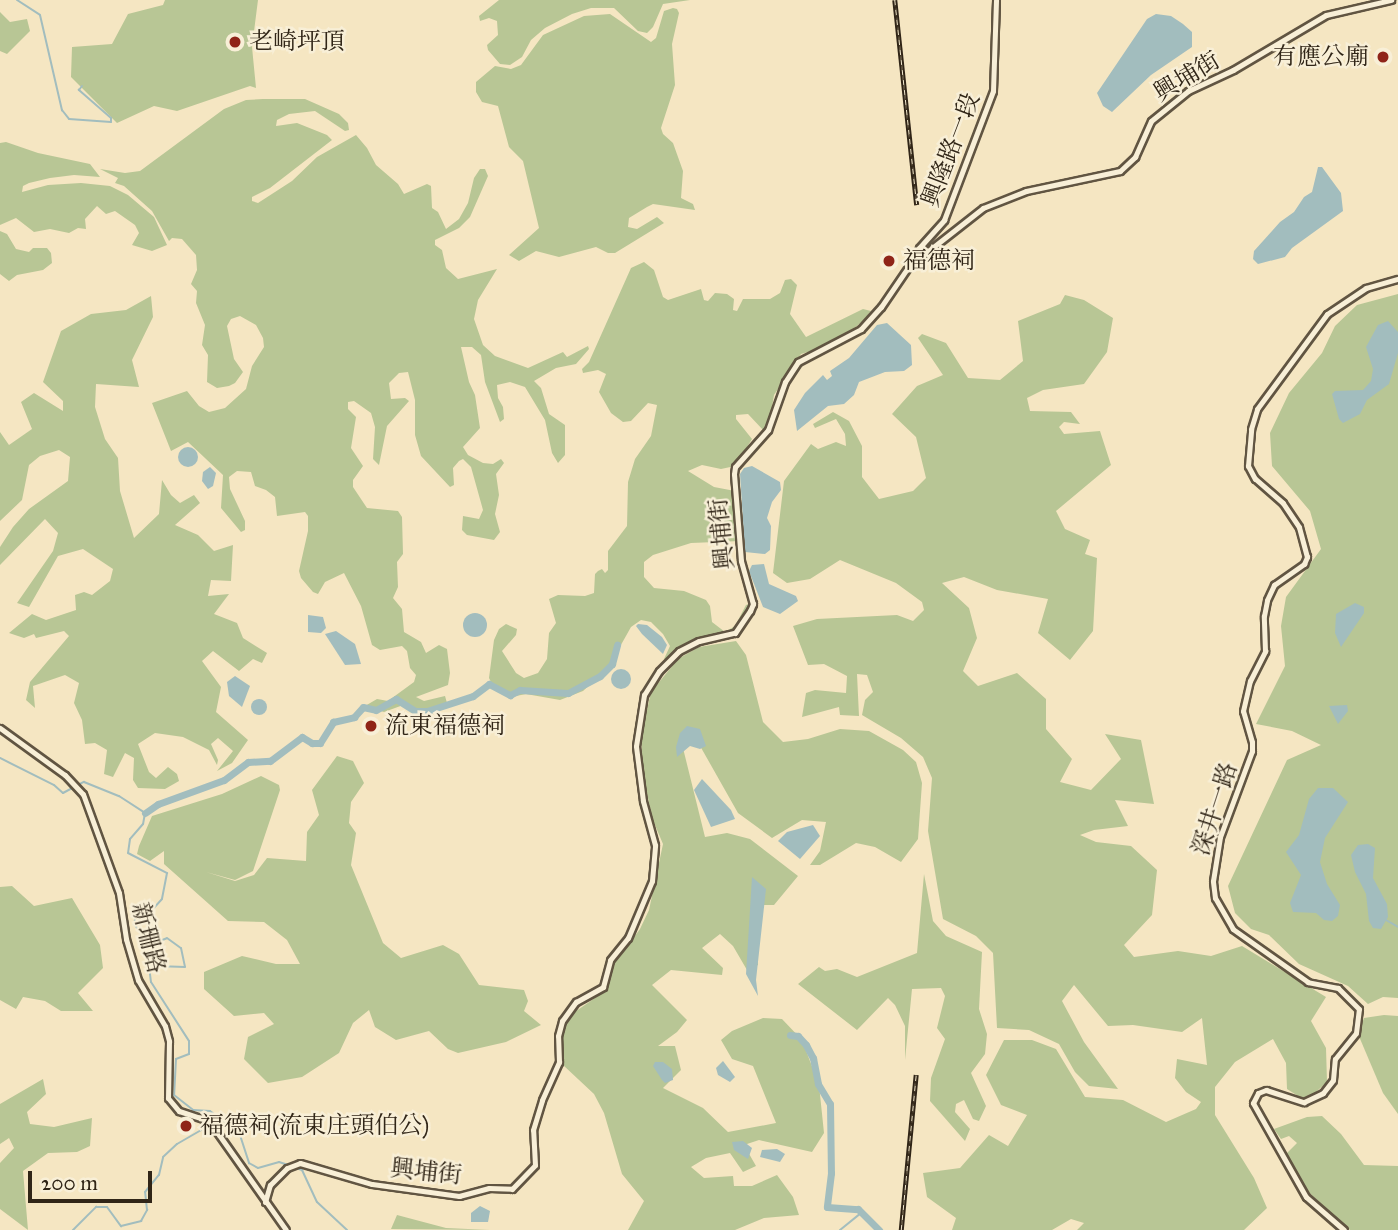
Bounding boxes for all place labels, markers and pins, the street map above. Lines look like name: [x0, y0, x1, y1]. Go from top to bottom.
place label: 老崎坪頂: [249, 28, 345, 56]
marker: 老崎坪頂: [227, 34, 243, 50]
place label: 有應公廟: [1273, 43, 1369, 71]
marker: 有應公廟: [1375, 49, 1391, 65]
place label: 福德祠: [903, 247, 975, 275]
marker: 福德祠: [881, 253, 897, 269]
place label: 流東福德祠: [385, 712, 505, 740]
marker: 流東福德祠: [363, 718, 379, 734]
place label: 福德祠(流東庄頭伯公): [200, 1112, 429, 1140]
marker: 福德祠(流東庄頭伯公): [178, 1118, 194, 1134]

